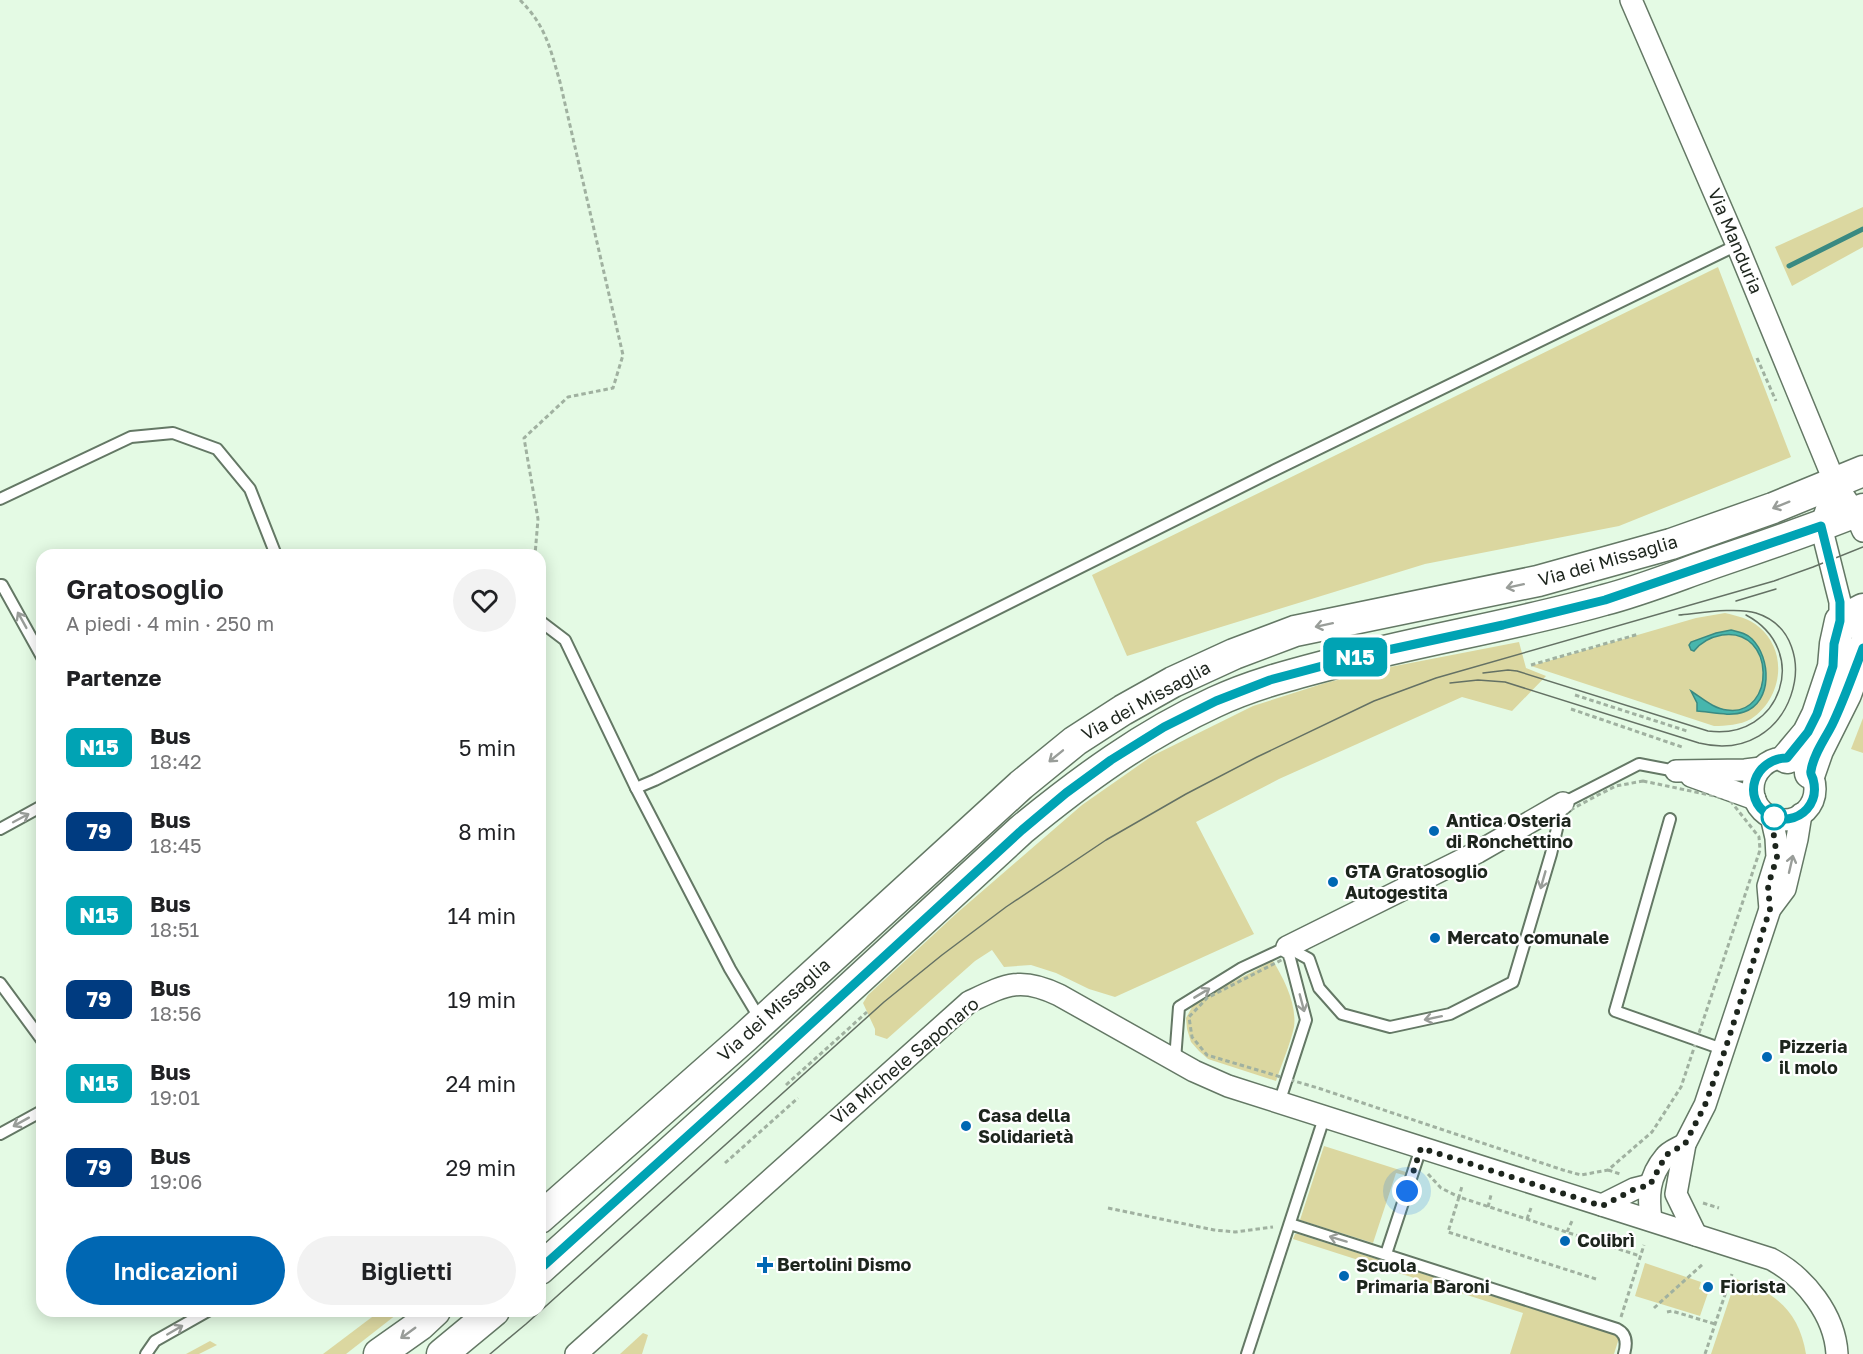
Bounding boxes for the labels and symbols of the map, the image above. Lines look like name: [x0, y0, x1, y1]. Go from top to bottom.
street label: Via Manduria: [1704, 185, 1768, 297]
one-way arrow: [1772, 500, 1791, 511]
street label: Via dei Missaglia: [1536, 530, 1680, 590]
one-way arrow: [1505, 581, 1525, 592]
one-way arrow: [15, 612, 27, 629]
one-way arrow: [1314, 620, 1334, 631]
line badge: N15: [1320, 638, 1390, 676]
street label: Via dei Missaglia: [1077, 656, 1214, 745]
one-way arrow: [1049, 749, 1064, 763]
unlabelled marker: [1761, 804, 1787, 830]
place label: Antica Osteria di Ronchettino: [1446, 809, 1573, 852]
one-way arrow: [12, 812, 29, 824]
marker: Antica Osteria di Ronchettino: [1427, 824, 1441, 838]
one-way arrow: [1786, 855, 1797, 874]
place label: GTA Gratosoglio Autogestita: [1345, 860, 1488, 903]
one-way arrow: [1537, 870, 1548, 889]
marker: GTA Gratosoglio Autogestita: [1326, 875, 1340, 889]
place label: Mercato comunale: [1447, 926, 1610, 948]
marker: Mercato comunale: [1428, 931, 1442, 945]
street label: Via dei Missaglia: [713, 953, 834, 1066]
one-way arrow: [1193, 987, 1210, 999]
street label: Via Michele Saponaro: [826, 992, 983, 1128]
one-way arrow: [1296, 993, 1308, 1012]
one-way arrow: [1423, 1013, 1443, 1024]
place label: Pizzeria il molo: [1779, 1035, 1847, 1078]
marker: Pizzeria il molo: [1760, 1050, 1774, 1064]
place label: Casa della Solidarietà: [978, 1104, 1073, 1147]
one-way arrow: [13, 1116, 30, 1128]
marker: Casa della Solidarietà: [959, 1119, 973, 1133]
your location: [1392, 1176, 1422, 1206]
place label: Colibrì: [1577, 1229, 1635, 1251]
one-way arrow: [1329, 1233, 1348, 1244]
marker: Colibrì: [1558, 1234, 1572, 1248]
place label: Bertolini Dismo: [777, 1253, 912, 1275]
place label: Scuola Primaria Baroni: [1356, 1254, 1490, 1297]
marker: Bertolini Dismo: [758, 1258, 772, 1272]
marker: Scuola Primaria Baroni: [1337, 1269, 1351, 1283]
place label: Fiorista: [1720, 1275, 1786, 1297]
marker: Fiorista: [1701, 1280, 1715, 1294]
one-way arrow: [165, 1324, 183, 1335]
one-way arrow: [400, 1327, 416, 1339]

